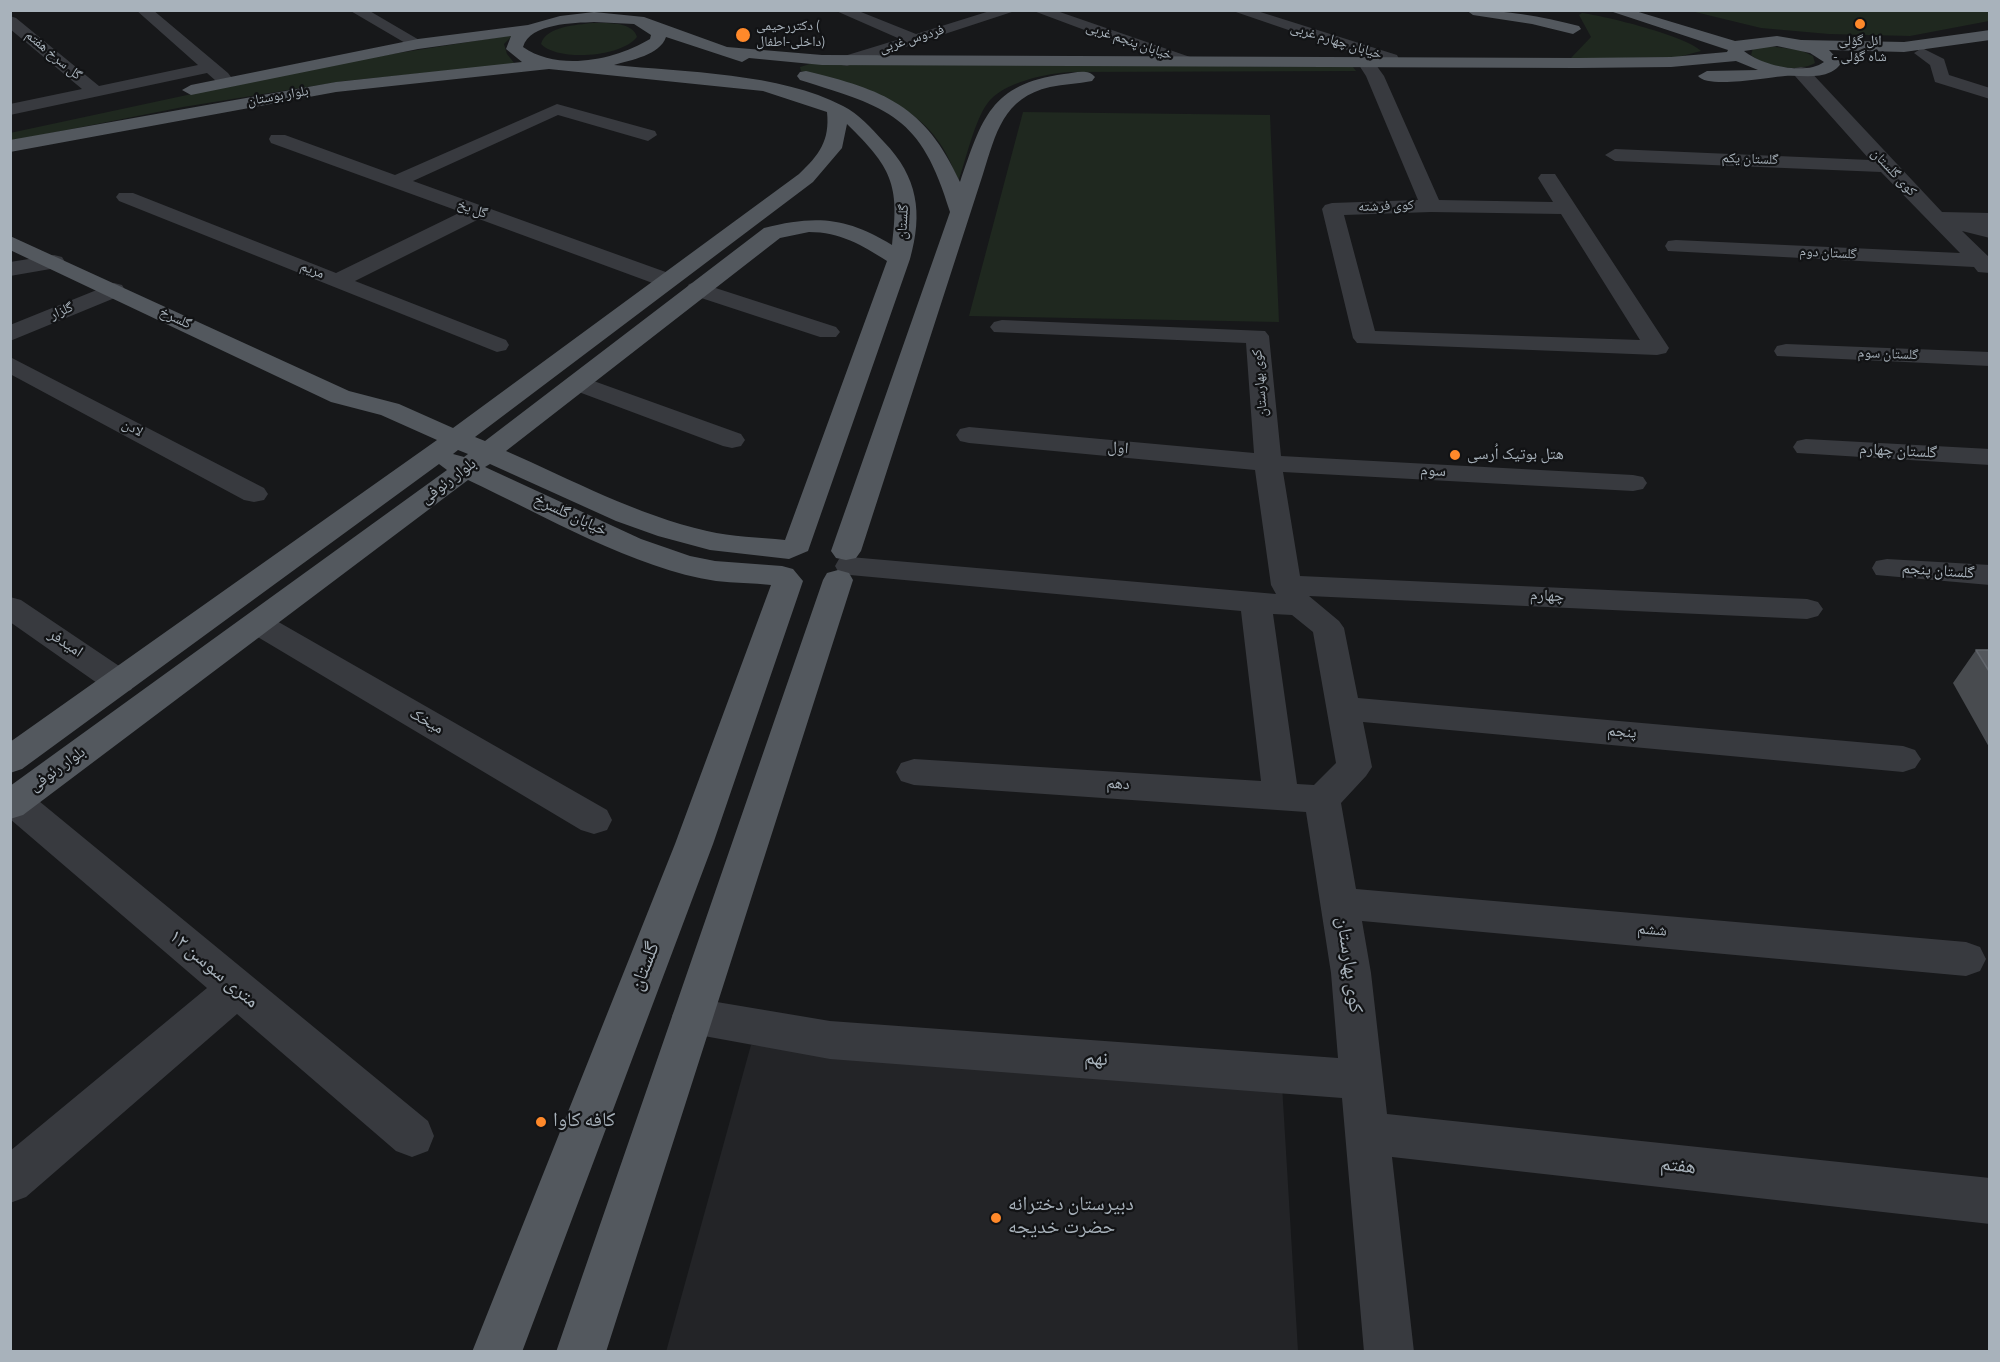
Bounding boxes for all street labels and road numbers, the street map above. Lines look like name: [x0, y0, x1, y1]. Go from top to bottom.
street label: خیابان پنجم غربی: [1083, 19, 1175, 65]
street label: خیابان چهارم غربی: [1288, 20, 1384, 64]
street label: فردوس غربی: [877, 22, 947, 58]
street label: گل سرخ هفتم: [21, 28, 85, 84]
street label: بلوار بوستان: [246, 83, 310, 111]
street label: کوی گلستان: [1867, 146, 1919, 200]
street label: گلستان یکم: [1721, 151, 1779, 169]
street label: گل یخ: [455, 197, 489, 223]
street label: کوی فرشته: [1358, 198, 1414, 216]
street label: گلستان: [895, 204, 913, 240]
street label: گلستان دوم: [1799, 244, 1857, 264]
street label: مریم: [298, 259, 326, 283]
street label: گلزار: [48, 300, 76, 324]
street label: گلسرخ: [156, 304, 194, 334]
street label: گلستان سوم: [1857, 346, 1919, 364]
street label: کوی بهارستان: [1250, 348, 1272, 418]
street label: لادن: [119, 417, 145, 441]
street label: اول: [1107, 439, 1129, 459]
street label: گلستان چهارم: [1859, 440, 1937, 464]
street label: بلوار رئوفی: [417, 455, 481, 509]
street label: سوم: [1420, 462, 1446, 482]
street label: خیابان گلسرخ: [530, 491, 610, 541]
street label: گلستان پنجم: [1901, 560, 1975, 584]
street label: چهارم: [1529, 587, 1565, 607]
street label: امیدفر: [44, 626, 86, 662]
street label: میخک: [406, 705, 446, 739]
street label: پنجم: [1607, 722, 1637, 744]
street label: بلوار رئوفی: [26, 743, 90, 797]
street label: دهم: [1106, 775, 1130, 795]
street label: کوی بهارستان: [1329, 915, 1367, 1015]
street label: ششم: [1636, 920, 1668, 942]
street label: ۱۲ متری سوسن: [163, 925, 263, 1015]
street label: گلستان: [626, 939, 666, 995]
street label: نهم: [1083, 1047, 1109, 1073]
street label: هفتم: [1659, 1153, 1697, 1181]

